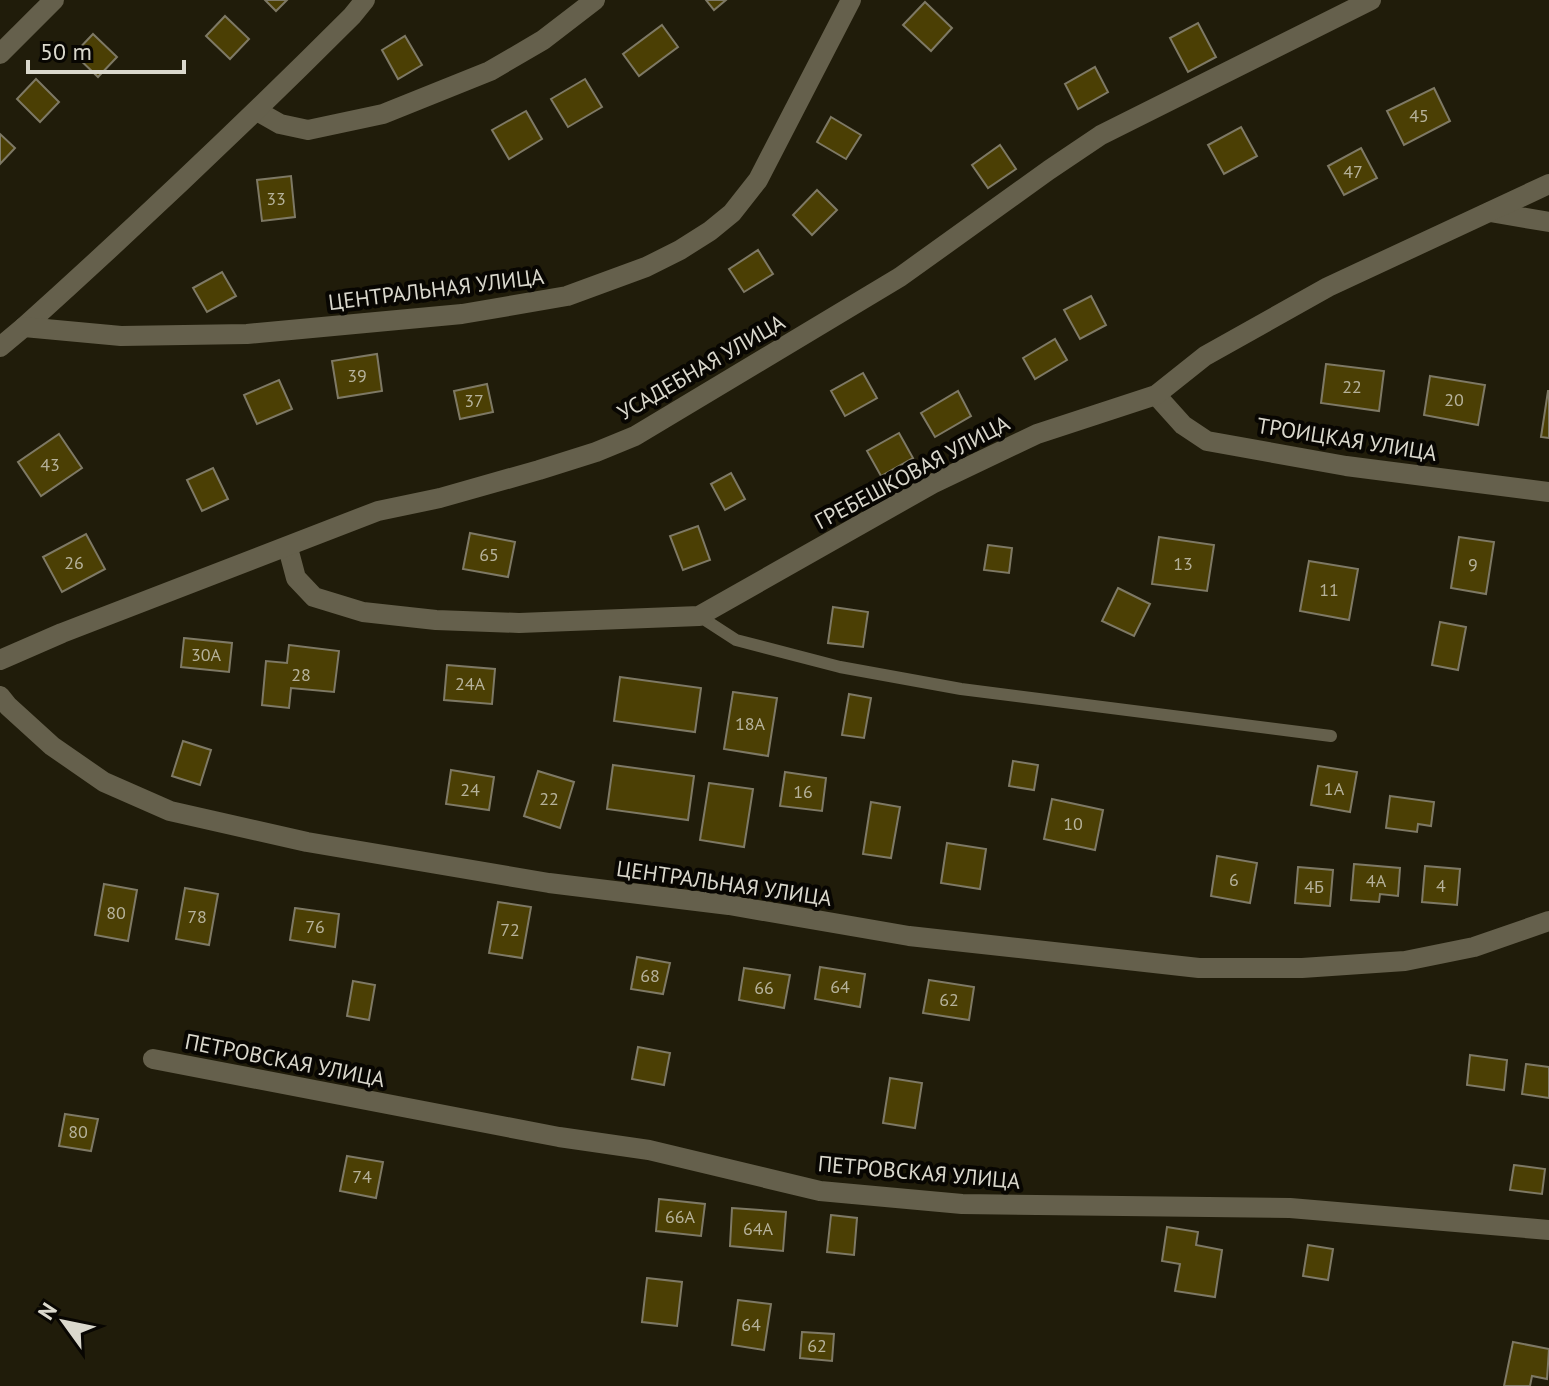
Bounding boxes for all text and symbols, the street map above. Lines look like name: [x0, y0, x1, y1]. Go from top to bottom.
scale bar: [28, 24, 184, 74]
text: 50 m: [40, 36, 92, 67]
house number: 45: [1409, 104, 1429, 127]
house number: 47: [1343, 160, 1363, 183]
house number: 33: [266, 187, 286, 210]
street label: ЦЕНТРАЛЬНАЯ УЛИЦА: [327, 262, 546, 316]
street label: УСАДЕБНАЯ УЛИЦА: [612, 308, 790, 426]
house number: 39: [347, 364, 367, 387]
house number: 22: [1342, 375, 1362, 398]
house number: 20: [1444, 388, 1464, 411]
house number: 37: [464, 389, 484, 412]
street label: ГРЕБЕШКОВАЯ УЛИЦА: [810, 409, 1014, 535]
street label: ТРОИЦКАЯ УЛИЦА: [1255, 411, 1439, 467]
house number: 43: [40, 453, 60, 476]
house number: 65: [479, 543, 499, 566]
house number: 26: [64, 551, 84, 574]
house number: 13: [1173, 552, 1193, 575]
house number: 9: [1468, 553, 1478, 576]
house number: 11: [1319, 578, 1339, 601]
house number: 30А: [191, 643, 222, 666]
house number: 28: [291, 663, 311, 686]
house number: 24А: [455, 672, 486, 695]
house number: 18А: [735, 712, 766, 735]
house number: 1А: [1324, 777, 1345, 800]
house number: 24: [460, 778, 480, 801]
house number: 16: [793, 780, 813, 803]
house number: 22: [539, 787, 559, 810]
house number: 10: [1063, 812, 1083, 835]
street label: ЦЕНТРАЛЬНАЯ УЛИЦА: [615, 854, 834, 912]
house number: 6: [1229, 868, 1239, 891]
house number: 4А: [1366, 869, 1387, 892]
house number: 4: [1436, 874, 1446, 897]
house number: 4Б: [1304, 875, 1324, 898]
house number: 80: [106, 901, 126, 924]
house number: 78: [187, 905, 207, 928]
house number: 76: [305, 915, 325, 938]
house number: 72: [500, 918, 520, 941]
house number: 68: [640, 964, 660, 987]
house number: 64: [830, 975, 850, 998]
house number: 66: [754, 976, 774, 999]
house number: 62: [939, 988, 959, 1011]
street label: ПЕТРОВСКАЯ УЛИЦА: [183, 1027, 387, 1093]
house number: 80: [68, 1120, 88, 1143]
street label: ПЕТРОВСКАЯ УЛИЦА: [817, 1149, 1022, 1195]
house number: 74: [352, 1165, 372, 1188]
house number: 66А: [665, 1205, 696, 1228]
house number: 64А: [743, 1217, 774, 1240]
north arrow: [24, 1282, 104, 1362]
text: N: [32, 1297, 63, 1325]
house number: 64: [741, 1313, 761, 1336]
house number: 62: [807, 1334, 827, 1357]

